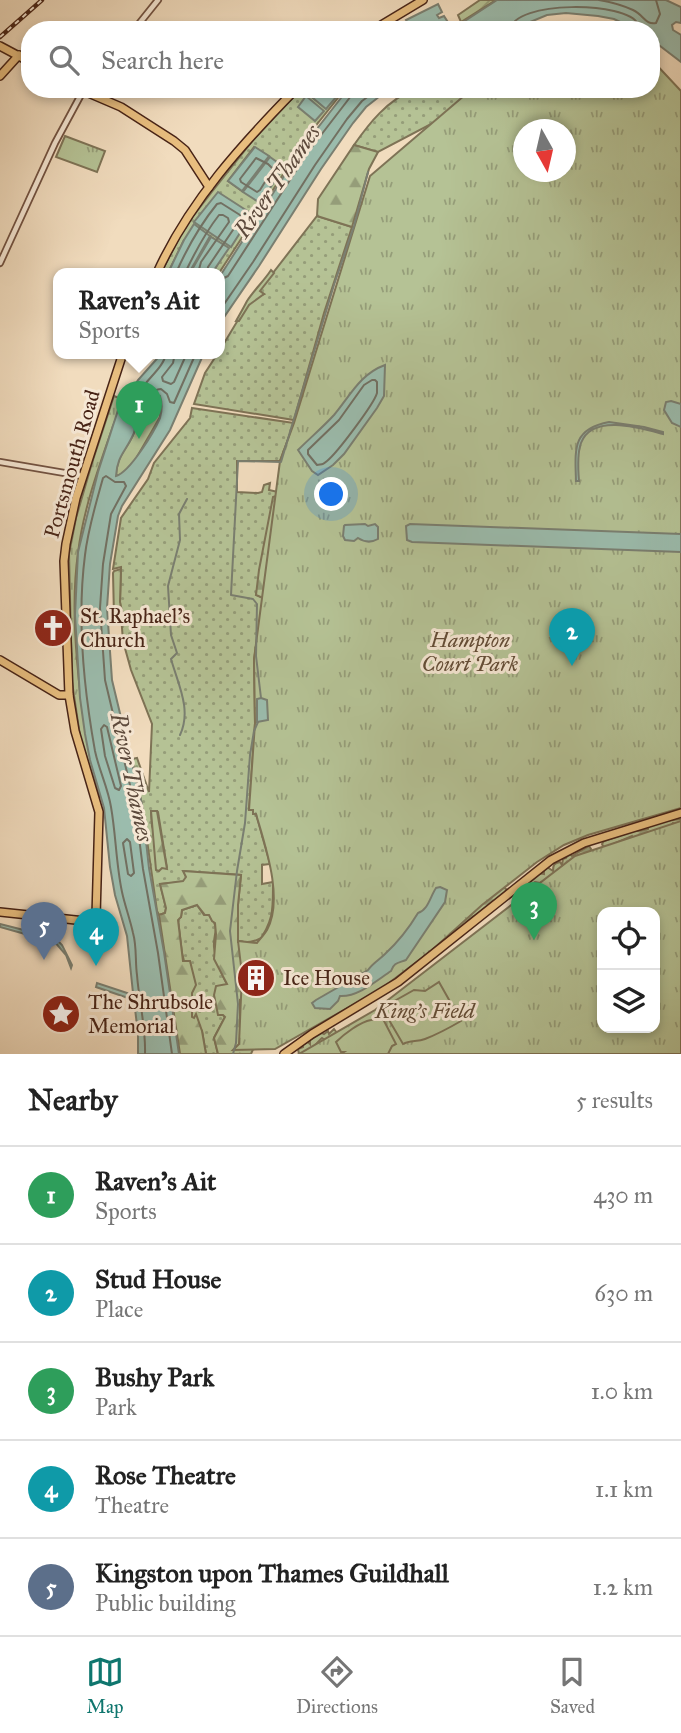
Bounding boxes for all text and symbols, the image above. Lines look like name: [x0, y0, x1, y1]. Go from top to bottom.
search box: [21, 21, 660, 98]
icon: search: [45, 41, 83, 79]
text: Search here: [101, 44, 224, 76]
water label: River Thames: [227, 119, 326, 244]
north arrow: [513, 119, 576, 182]
popup: [53, 268, 225, 359]
text: Raven's Ait: [78, 284, 200, 316]
text: Sports: [78, 316, 140, 344]
pin: 1: [116, 381, 162, 439]
street label: Portsmouth Road: [38, 386, 106, 541]
your location: [314, 477, 348, 511]
place label: St. Raphael's Church: [80, 603, 190, 653]
church icon: St. Raphael's Church: [32, 607, 74, 649]
pin: 2: [549, 608, 595, 666]
park label: Hampton Court Park: [422, 627, 519, 677]
water label: River Thames: [104, 709, 159, 845]
pin: 3: [511, 882, 557, 940]
pin: 5: [21, 902, 67, 960]
map controls: [597, 907, 660, 1033]
button: locate: [597, 907, 660, 970]
pin: 4: [73, 908, 119, 966]
building icon: Ice House: [235, 957, 277, 999]
place label: Ice House: [283, 965, 370, 991]
button: layers: [597, 970, 660, 1033]
place label: The Shrubsole Memorial: [88, 989, 213, 1039]
place icon: The Shrubsole Memorial: [40, 993, 82, 1035]
park label: King's Field: [374, 998, 477, 1024]
text: Nearby: [28, 1082, 118, 1118]
text: 5 results: [576, 1086, 653, 1114]
text: Raven's Ait: [95, 1165, 216, 1197]
text: 1: [46, 1181, 56, 1209]
text: 430 m: [593, 1181, 653, 1209]
text: Sports: [95, 1197, 157, 1225]
text: Stud House: [95, 1263, 221, 1295]
text: 2: [45, 1279, 57, 1307]
text: 630 m: [594, 1279, 653, 1307]
text: Place: [95, 1295, 143, 1323]
text: Bushy Park: [95, 1361, 214, 1393]
text: 3: [46, 1377, 56, 1405]
text: 1.0 km: [591, 1377, 653, 1405]
text: Park: [95, 1393, 137, 1421]
text: Rose Theatre: [95, 1459, 236, 1491]
text: 4: [45, 1475, 57, 1503]
text: 1.1 km: [595, 1475, 653, 1503]
text: Theatre: [95, 1491, 169, 1519]
text: Kingston upon Thames Guildhall: [95, 1557, 449, 1589]
text: 5: [46, 1573, 56, 1601]
text: 1.2 km: [593, 1573, 653, 1601]
text: Public building: [95, 1589, 235, 1617]
tab: Map: [86, 1653, 124, 1718]
tab: Directions: [296, 1653, 378, 1718]
tab: Saved: [550, 1653, 595, 1718]

